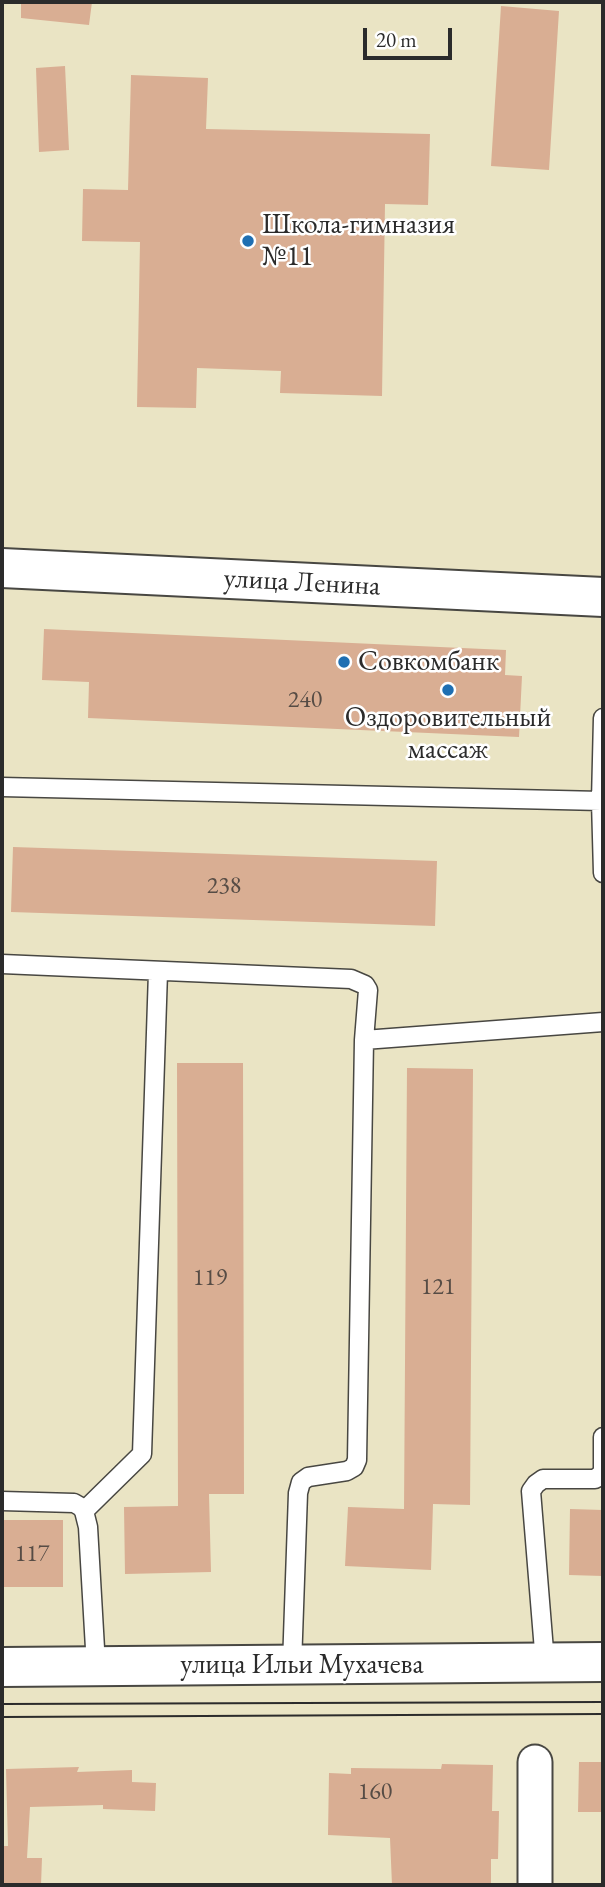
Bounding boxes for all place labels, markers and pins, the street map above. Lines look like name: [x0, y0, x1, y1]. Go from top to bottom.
place label: Школа-гимназия №11: [262, 208, 455, 274]
marker: Школа-гимназия №11: [240, 233, 256, 249]
place label: Совкомбанк: [358, 645, 499, 679]
marker: Совкомбанк: [336, 654, 352, 670]
marker: Оздоровительный массаж: [440, 682, 456, 698]
place label: Оздоровительный массаж: [345, 701, 551, 767]

